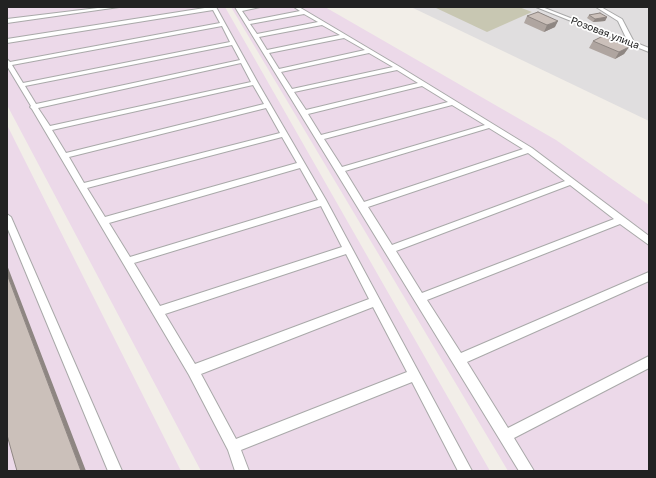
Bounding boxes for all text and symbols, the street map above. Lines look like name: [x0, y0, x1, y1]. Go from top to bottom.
street label: Розовая улица: [569, 14, 641, 52]

